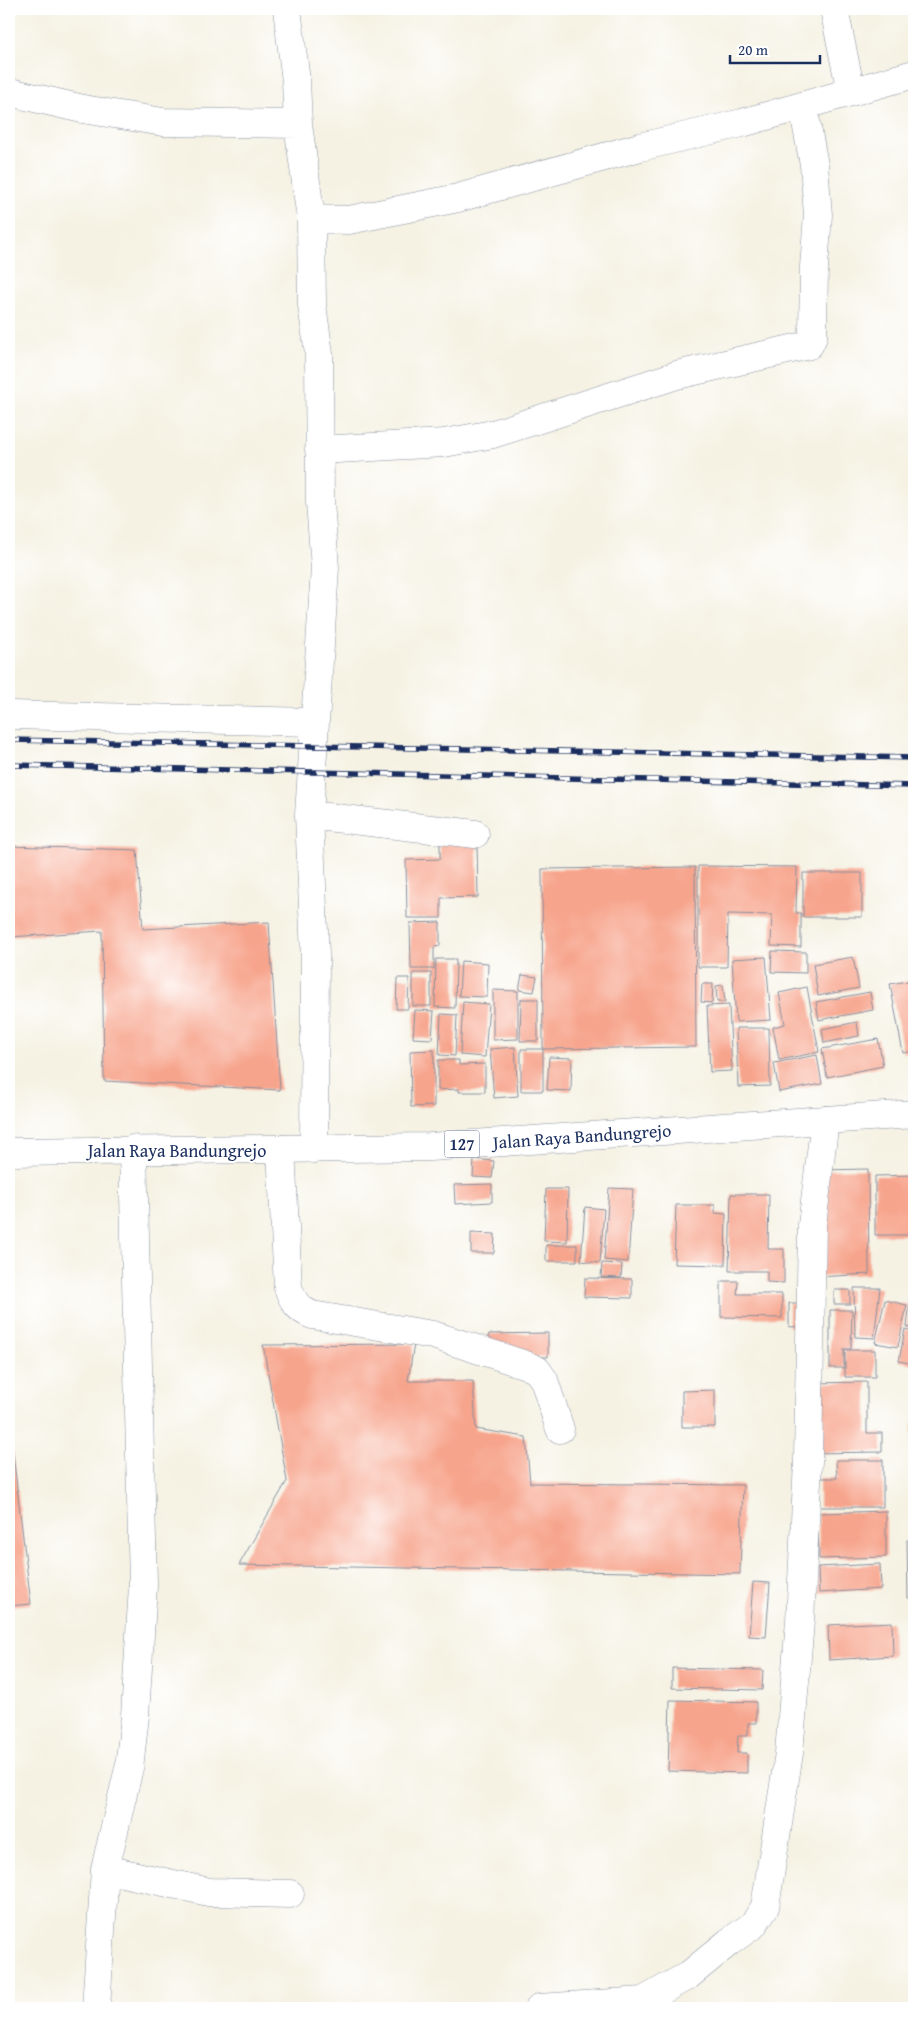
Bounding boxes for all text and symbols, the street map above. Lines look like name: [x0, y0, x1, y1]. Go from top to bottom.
scale bar: [730, 32, 820, 64]
text: 20 m: [738, 39, 769, 60]
street label: Jalan Raya Bandungrejo: [490, 1116, 672, 1156]
road number: 127: [444, 1130, 480, 1158]
street label: Jalan Raya Bandungrejo: [86, 1137, 266, 1164]

